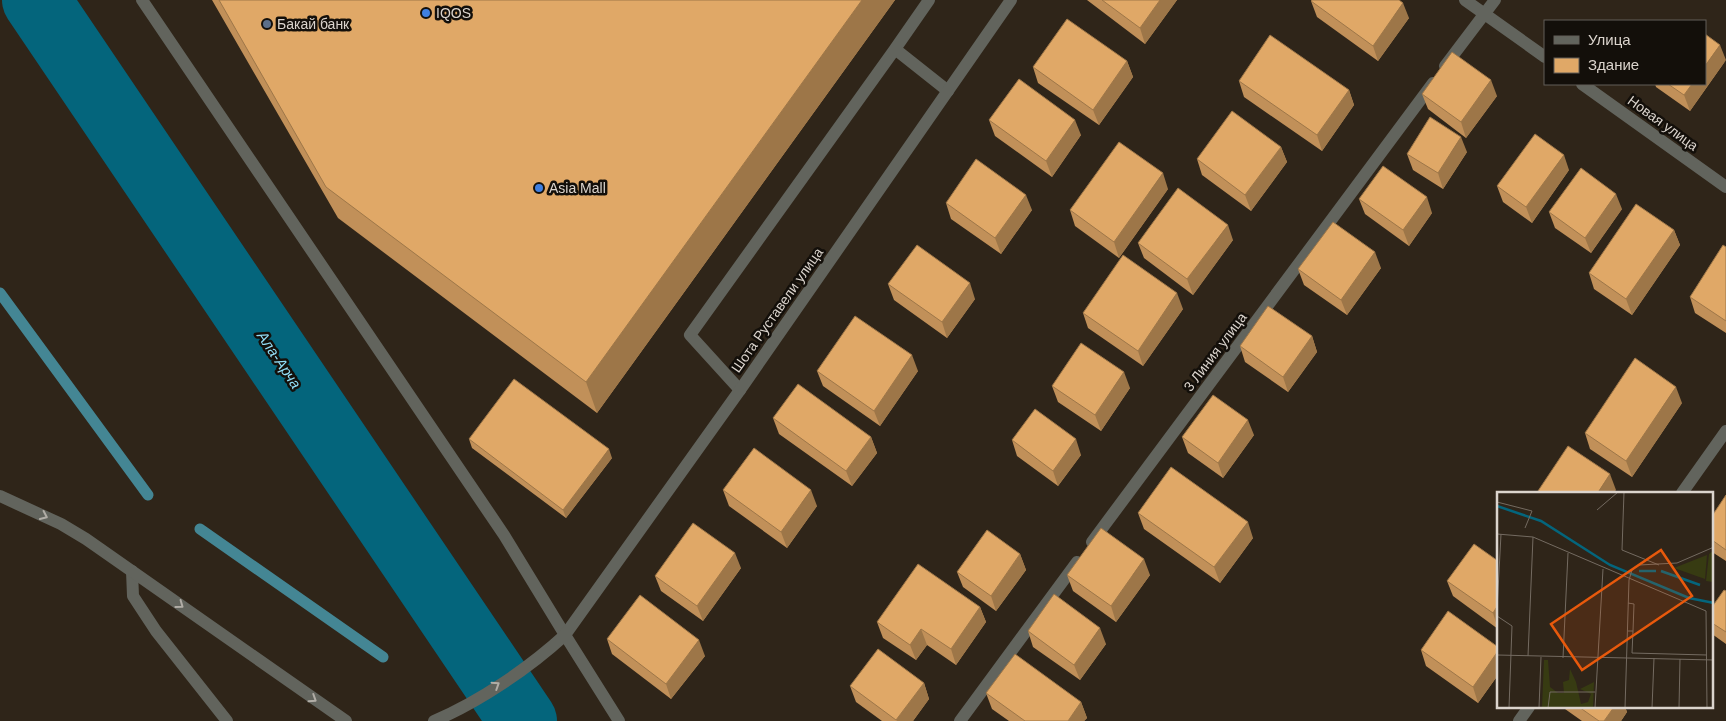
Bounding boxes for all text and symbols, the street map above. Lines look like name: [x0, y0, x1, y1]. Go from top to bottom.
place label: IQOS: [436, 5, 471, 21]
marker: IQOS: [420, 7, 432, 19]
place label: Бакай банк: [277, 16, 350, 32]
marker: Бакай банк: [261, 18, 273, 30]
legend: [1544, 20, 1706, 85]
text: Улица: [1588, 31, 1631, 48]
text: Здание: [1588, 56, 1639, 73]
street label: Новая улица: [1625, 92, 1701, 154]
place label: Asia Mall: [549, 180, 606, 196]
marker: Asia Mall: [533, 182, 545, 194]
street label: Шота Руставели улица: [728, 244, 826, 375]
street label: 3 Линия улица: [1180, 309, 1250, 394]
water label: Ала-Арча: [253, 327, 305, 392]
inset map: [1497, 492, 1714, 708]
one-way arrow: [39, 510, 48, 521]
one-way arrow: [174, 599, 184, 608]
one-way arrow: [491, 682, 500, 692]
one-way arrow: [307, 693, 316, 702]

